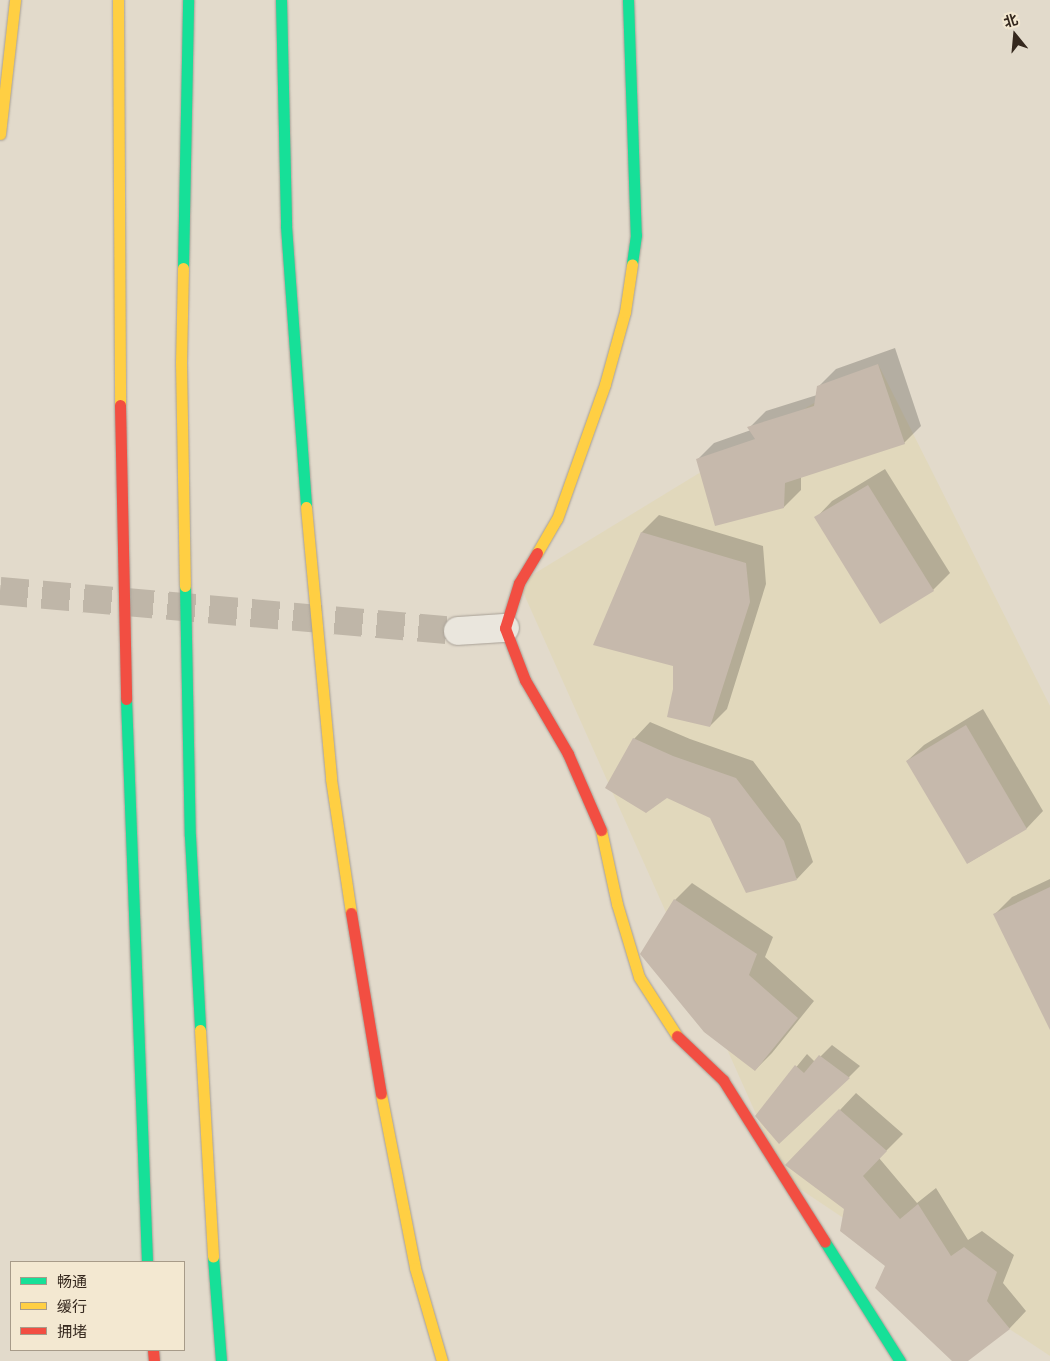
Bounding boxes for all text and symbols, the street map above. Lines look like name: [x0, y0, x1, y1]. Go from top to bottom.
north arrow: [990, 10, 1040, 60]
text: 北: [1001, 10, 1020, 31]
legend: [10, 1261, 185, 1351]
text: 畅通: [57, 1272, 87, 1291]
text: 缓行: [57, 1297, 87, 1316]
text: 拥堵: [57, 1322, 87, 1341]

